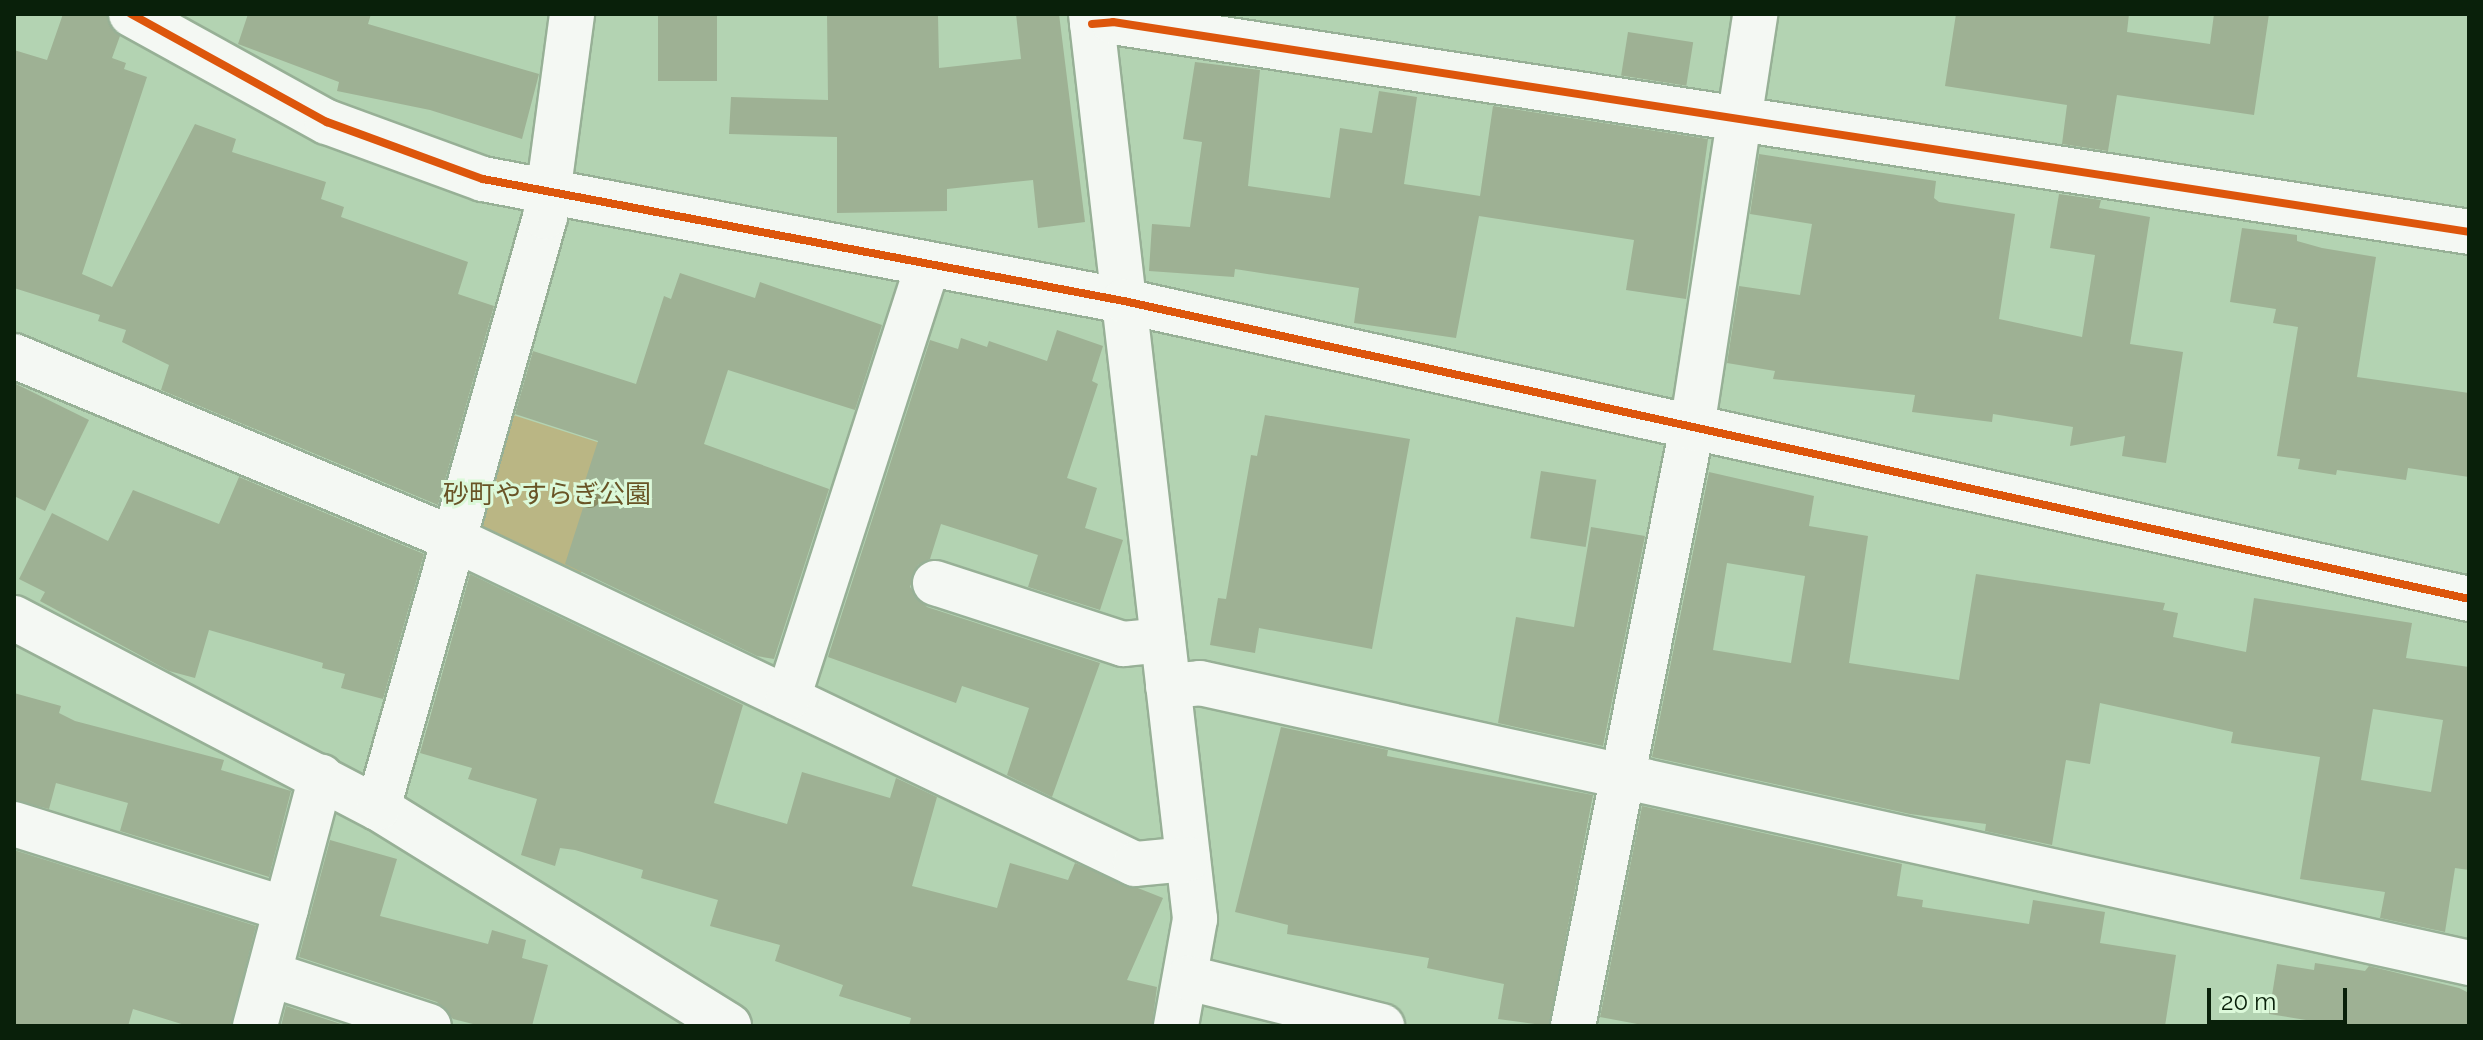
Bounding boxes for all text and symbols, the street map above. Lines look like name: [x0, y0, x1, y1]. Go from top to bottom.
park label: 砂町やすらぎ公園: [443, 479, 651, 511]
scale bar: [2211, 972, 2351, 1022]
text: 20 m: [2221, 987, 2276, 1016]

